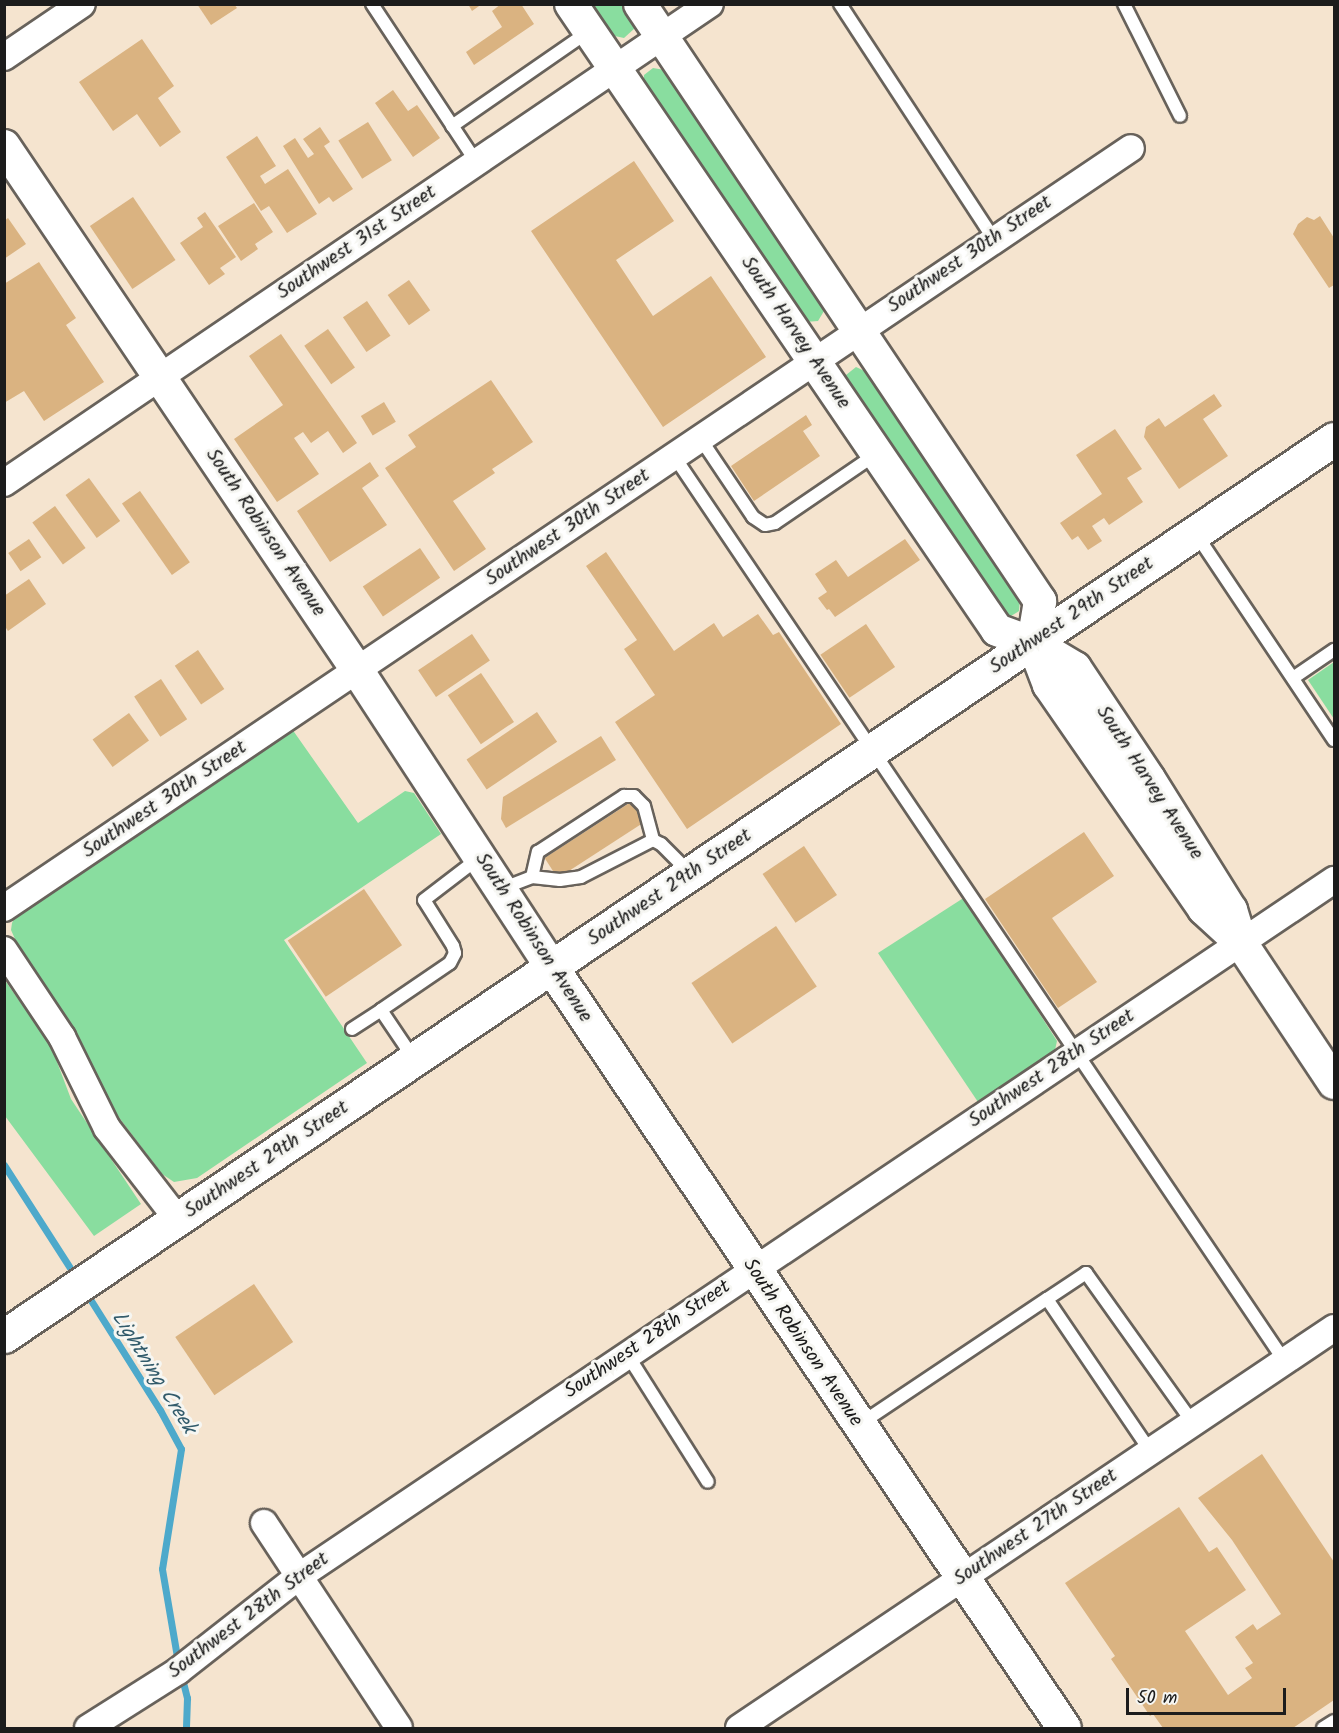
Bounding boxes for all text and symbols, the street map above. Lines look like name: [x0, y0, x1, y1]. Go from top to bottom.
street label: Southwest 31st Street: [273, 181, 441, 305]
street label: Southwest 30th Street: [883, 191, 1057, 319]
street label: South Harvey Avenue: [735, 252, 855, 414]
street label: South Robinson Avenue: [200, 444, 330, 622]
street label: Southwest 30th Street: [481, 464, 655, 592]
street label: Southwest 29th Street: [985, 552, 1159, 680]
street label: South Harvey Avenue: [1090, 701, 1208, 865]
street label: Southwest 30th Street: [78, 736, 252, 864]
street label: Southwest 29th Street: [583, 824, 757, 952]
street label: South Robinson Avenue: [469, 849, 597, 1027]
street label: Southwest 28th Street: [964, 1004, 1140, 1134]
street label: Southwest 29th Street: [180, 1096, 354, 1224]
street label: South Robinson Avenue: [737, 1254, 867, 1432]
street label: Southwest 28th Street: [560, 1275, 736, 1405]
water label: Lightning Creek: [105, 1307, 201, 1439]
street label: Southwest 27th Street: [949, 1464, 1123, 1592]
street label: Southwest 28th Street: [164, 1548, 334, 1684]
scale bar: [1129, 1676, 1290, 1714]
text: 50 m: [1137, 1684, 1177, 1713]

